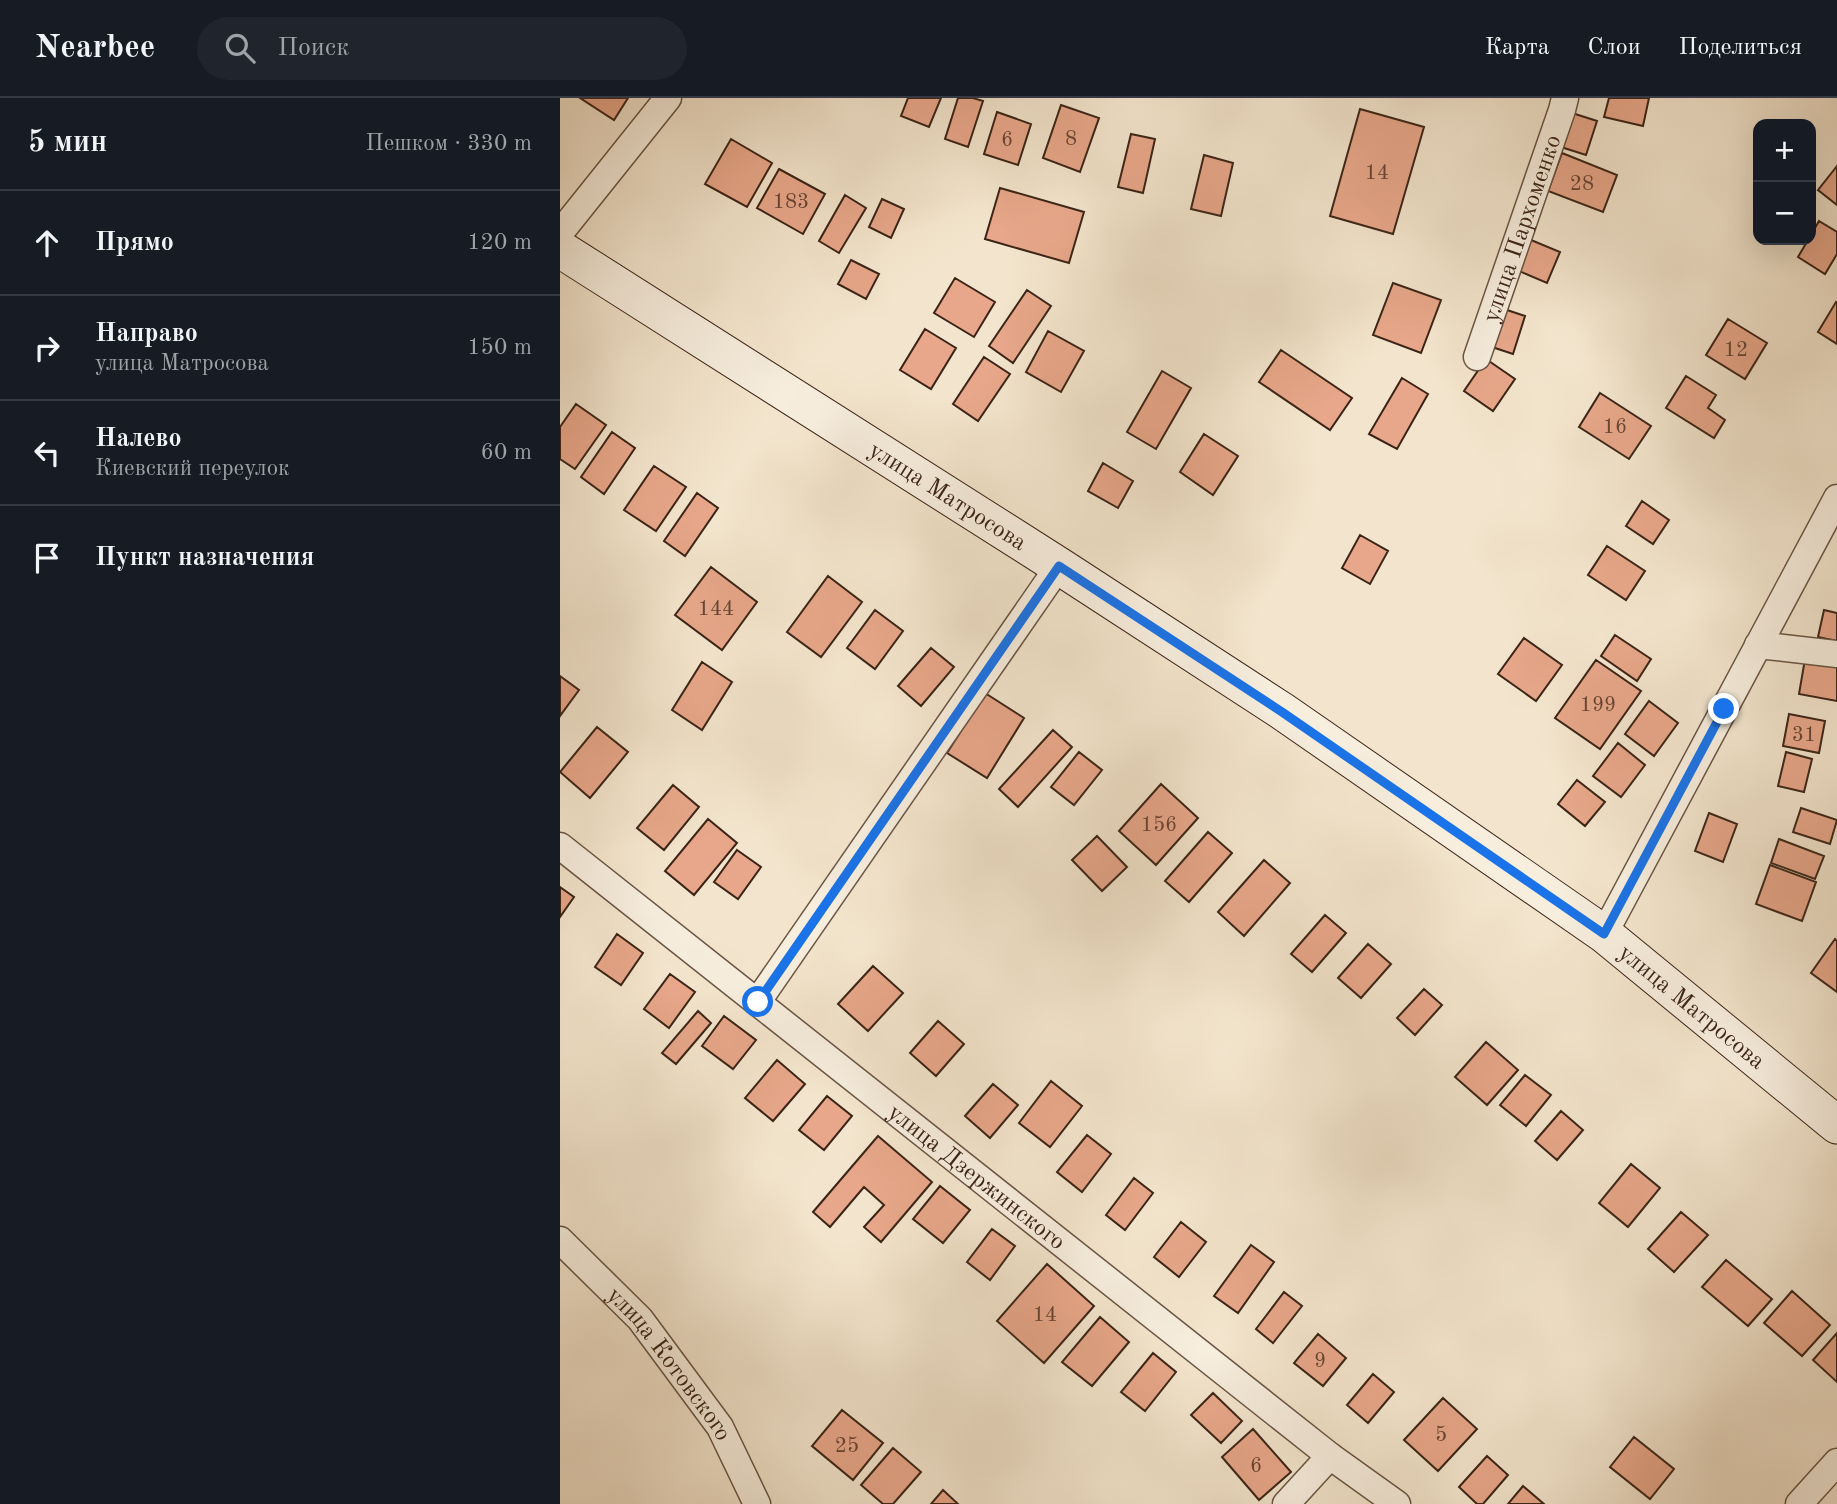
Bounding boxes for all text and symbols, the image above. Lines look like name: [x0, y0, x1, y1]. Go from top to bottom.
search box: [197, 17, 687, 80]
icon: search: [221, 29, 259, 67]
text: Nearbee: [35, 32, 155, 65]
text: Поиск: [277, 35, 349, 61]
text: Карта: [1485, 36, 1550, 60]
text: Слои: [1588, 36, 1641, 60]
text: Поделиться: [1679, 36, 1802, 60]
map controls: [1753, 119, 1816, 245]
button: +: [1753, 119, 1816, 182]
text: 5 мин: [28, 128, 107, 158]
house number: 8: [1065, 129, 1077, 150]
house number: 6: [1001, 130, 1013, 151]
text: Пешком · 330 m: [366, 132, 532, 155]
street label: улица Пархоменко: [1480, 132, 1566, 326]
house number: 14: [1365, 163, 1389, 184]
house number: 28: [1570, 174, 1594, 195]
button: −: [1753, 182, 1816, 245]
house number: 183: [773, 192, 809, 213]
icon: ahead: [28, 224, 66, 262]
text: Прямо: [95, 230, 174, 256]
text: 120 m: [467, 231, 532, 254]
text: Направо: [95, 321, 198, 347]
icon: right: [28, 329, 66, 367]
text: 150 m: [467, 336, 532, 359]
house number: 12: [1724, 340, 1748, 361]
text: улица Матросова: [95, 352, 269, 375]
house number: 16: [1603, 417, 1627, 438]
text: Налево: [95, 426, 182, 452]
icon: left: [28, 434, 66, 472]
street label: улица Матросова: [864, 439, 1030, 556]
text: 60 m: [481, 441, 532, 464]
text: Киевский переулок: [95, 457, 290, 480]
icon: arrive: [28, 539, 66, 577]
text: Пункт назначения: [95, 545, 314, 571]
house number: 144: [698, 599, 734, 620]
route end: [1708, 693, 1739, 724]
house number: 199: [1580, 695, 1616, 716]
house number: 31: [1792, 725, 1816, 746]
house number: 156: [1141, 815, 1177, 836]
street label: улица Матросова: [1613, 941, 1769, 1075]
route start: [742, 986, 773, 1017]
street label: улица Дзержинского: [883, 1101, 1069, 1255]
street label: улица Котовского: [601, 1284, 735, 1445]
house number: 14: [1033, 1305, 1057, 1326]
house number: 9: [1314, 1351, 1326, 1372]
house number: 5: [1435, 1425, 1447, 1446]
house number: 25: [835, 1436, 859, 1457]
house number: 6: [1250, 1456, 1262, 1477]

